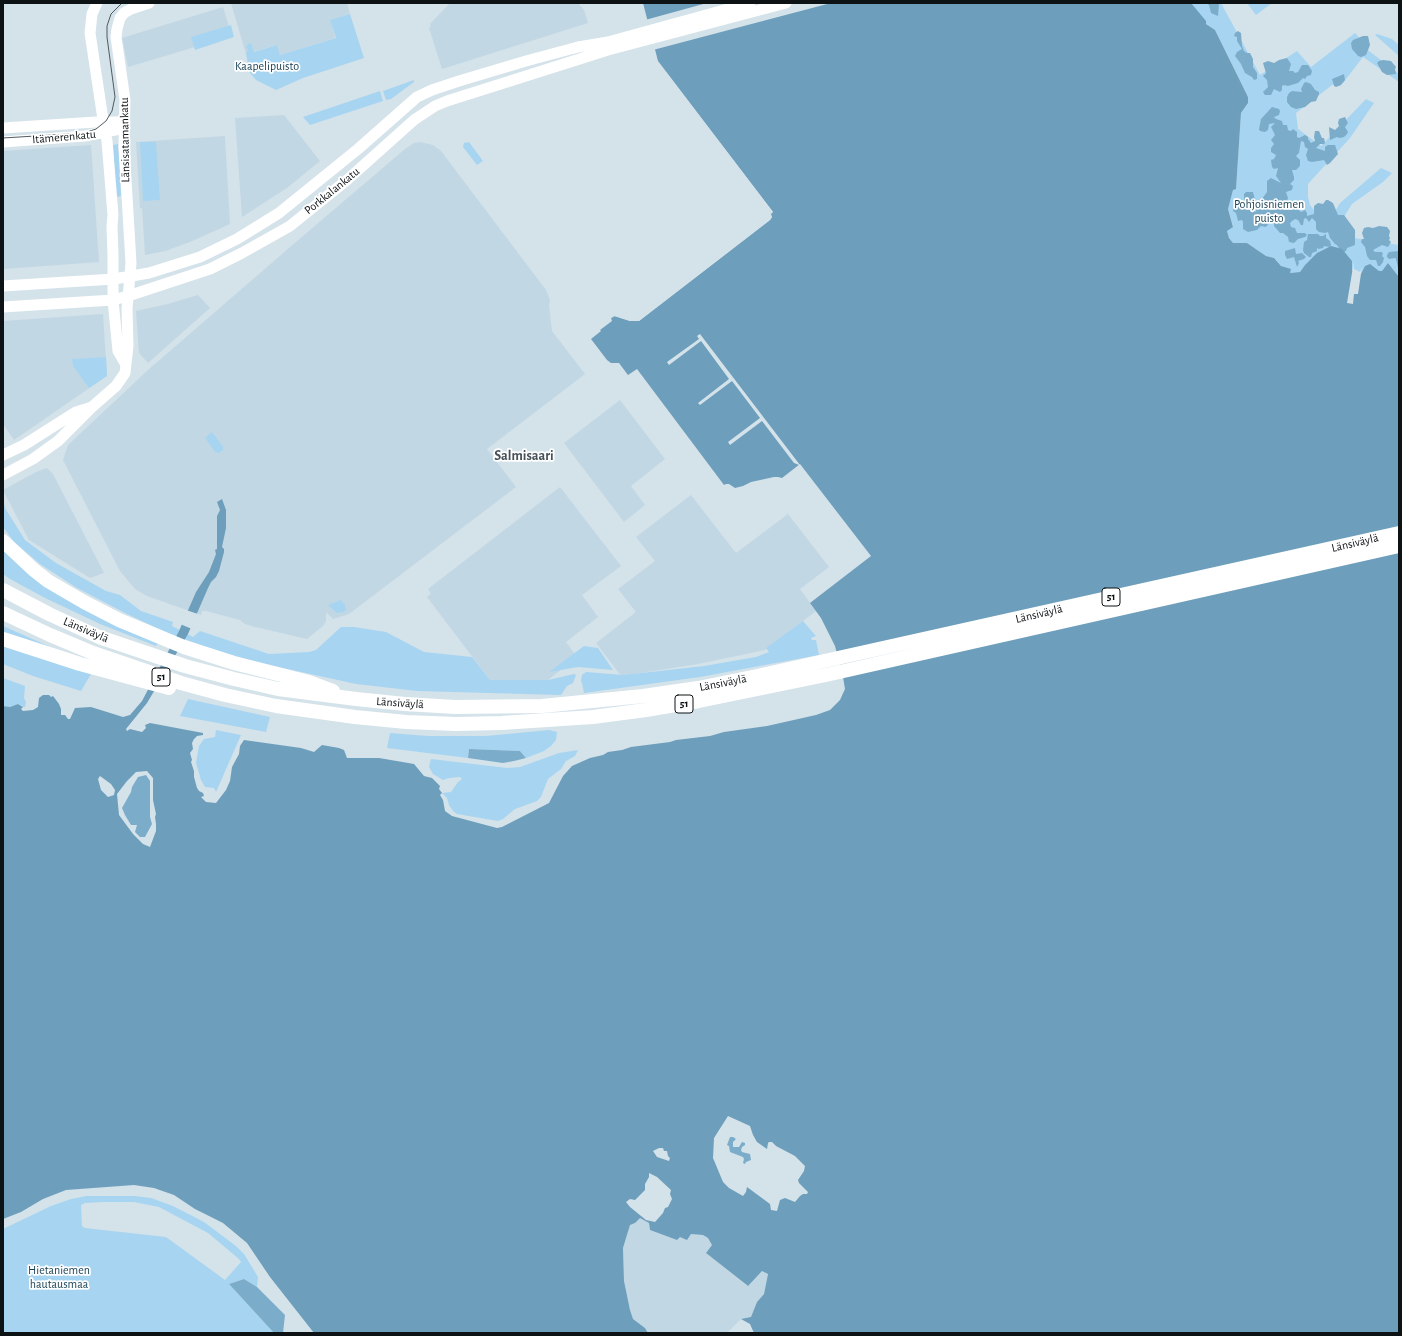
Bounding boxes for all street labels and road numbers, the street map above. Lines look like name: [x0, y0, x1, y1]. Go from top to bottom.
street label: Länsisatamankatu: [117, 97, 133, 183]
street label: Itämerenkatu: [32, 127, 96, 147]
street label: Porkkalankatu: [301, 164, 363, 218]
street label: Länsiväylä: [1330, 531, 1380, 555]
road number: 51: [1102, 588, 1120, 606]
street label: Länsiväylä: [1014, 602, 1064, 626]
street label: Länsiväylä: [61, 614, 111, 646]
road number: 51: [152, 668, 170, 686]
street label: Länsiväylä: [698, 671, 748, 695]
street label: Länsiväylä: [376, 694, 424, 712]
road number: 51: [675, 695, 693, 713]

